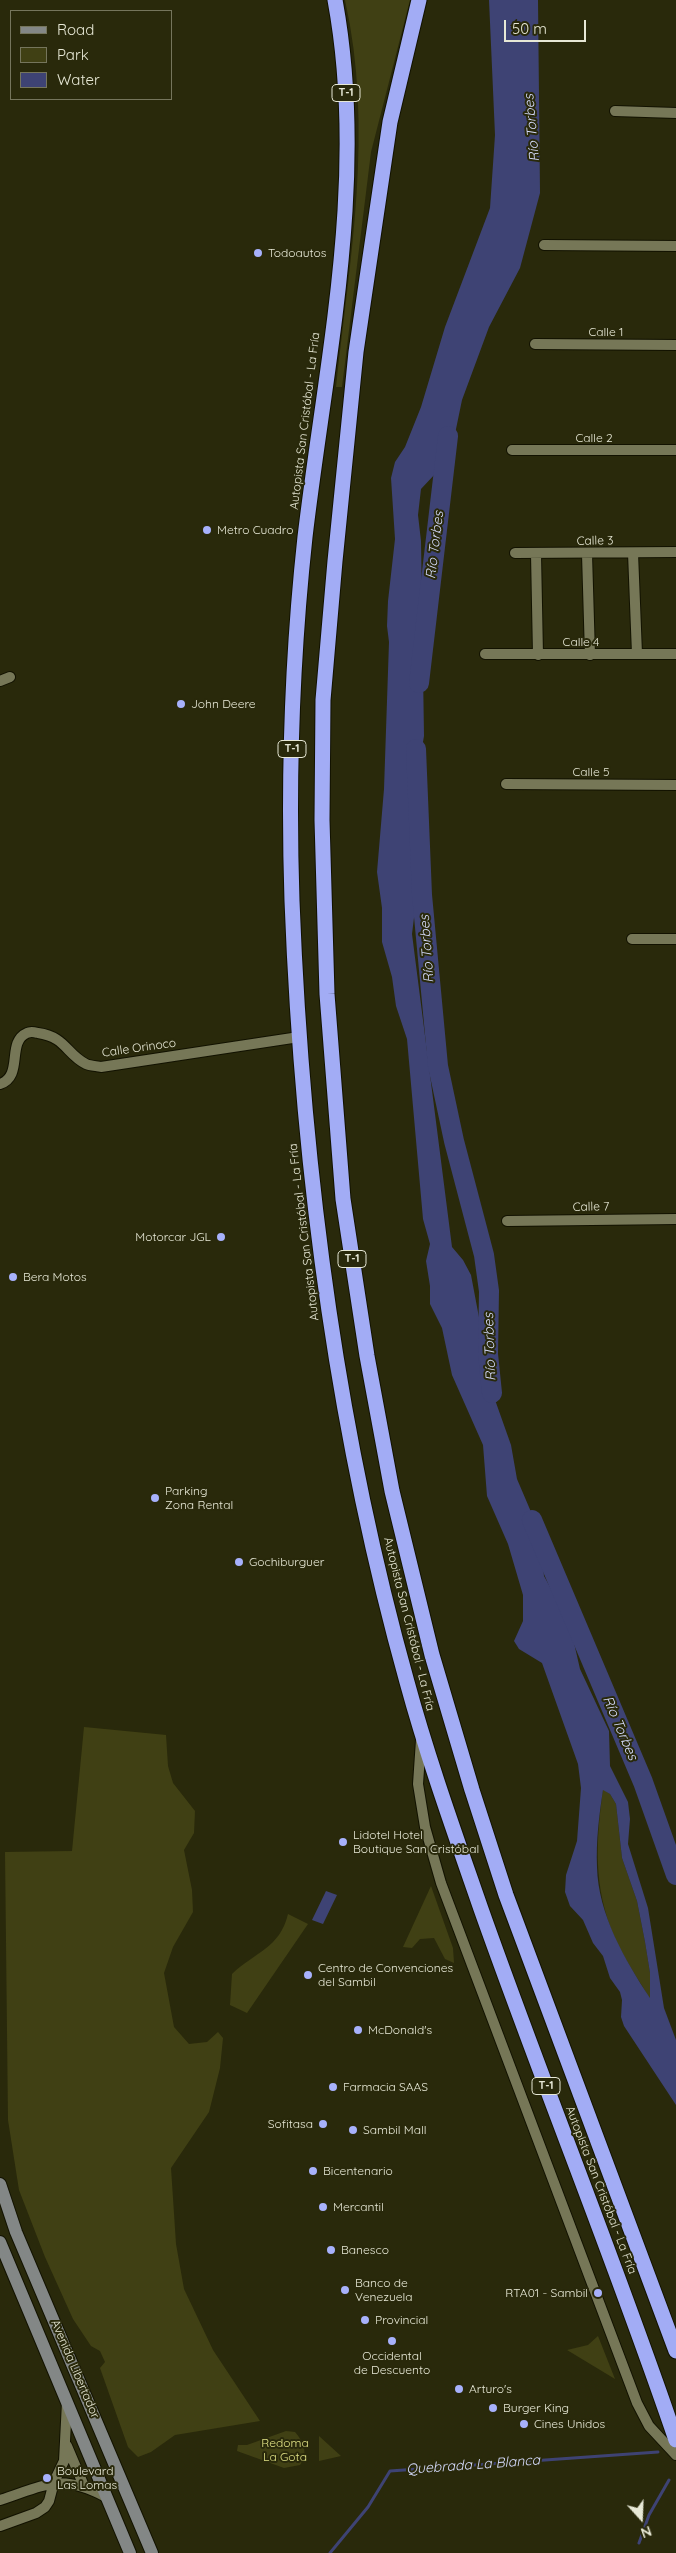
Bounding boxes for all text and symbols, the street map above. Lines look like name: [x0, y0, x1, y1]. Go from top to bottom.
legend: [10, 10, 172, 100]
scale bar: [506, 10, 588, 42]
text: 50 m: [512, 19, 547, 38]
text: Road: [57, 20, 94, 39]
text: Park: [57, 45, 89, 64]
text: Water: [57, 70, 100, 89]
road number: T-1: [332, 85, 360, 102]
water label: Río Torbes: [521, 93, 543, 163]
place label: Todoautos: [268, 246, 326, 260]
marker: Todoautos: [252, 247, 264, 259]
street label: Calle 1: [588, 325, 624, 339]
street label: Autopista San Cristóbal - La Fría: [287, 331, 323, 511]
street label: Calle 2: [575, 431, 613, 445]
water label: Río Torbes: [423, 510, 447, 580]
place label: Metro Cuadro: [217, 523, 293, 537]
marker: Metro Cuadro: [201, 524, 213, 536]
street label: Calle 3: [576, 533, 614, 549]
street label: Calle 4: [563, 635, 599, 649]
place label: John Deere: [191, 697, 256, 711]
marker: John Deere: [175, 698, 187, 710]
road number: T-1: [278, 741, 306, 758]
street label: Calle 5: [572, 765, 610, 779]
water label: Río Torbes: [416, 914, 438, 984]
street label: Calle Orinoco: [101, 1036, 177, 1060]
street label: Autopista San Cristóbal - La Fría: [286, 1142, 322, 1322]
street label: Calle 7: [573, 1199, 609, 1215]
place label: Motorcar JGL: [135, 1230, 211, 1244]
marker: Motorcar JGL: [215, 1231, 227, 1243]
road number: T-1: [338, 1250, 366, 1268]
place label: Bera Motos: [23, 1270, 87, 1284]
marker: Bera Motos: [7, 1271, 19, 1283]
water label: Río Torbes: [480, 1313, 500, 1381]
place label: Parking Zona Rental: [165, 1484, 233, 1512]
marker: Parking Zona Rental: [149, 1492, 161, 1504]
street label: Autopista San Cristóbal - La Fría: [380, 1536, 438, 1712]
place label: Gochiburguer: [249, 1555, 324, 1569]
marker: Gochiburguer: [233, 1556, 245, 1568]
water label: Río Torbes: [599, 1693, 641, 1763]
place label: Lidotel Hotel Boutique San Cristóbal: [353, 1828, 479, 1856]
marker: Lidotel Hotel Boutique San Cristóbal: [337, 1836, 349, 1848]
place label: Centro de Convenciones del Sambil: [318, 1961, 453, 1989]
marker: Centro de Convenciones del Sambil: [302, 1969, 314, 1981]
place label: McDonald's: [368, 2023, 432, 2037]
marker: McDonald's: [352, 2024, 364, 2036]
road number: T-1: [532, 2078, 560, 2094]
place label: Farmacia SAAS: [343, 2080, 428, 2094]
marker: Farmacia SAAS: [327, 2081, 339, 2093]
street label: Autopista San Cristóbal - La Fría: [562, 2104, 640, 2276]
place label: Sofitasa: [268, 2117, 313, 2131]
marker: Sofitasa: [317, 2118, 329, 2130]
place label: Sambil Mall: [363, 2123, 427, 2137]
marker: Sambil Mall: [347, 2124, 359, 2136]
place label: Bicentenario: [323, 2164, 393, 2178]
marker: Bicentenario: [307, 2165, 319, 2177]
place label: Mercantil: [333, 2200, 384, 2214]
marker: Mercantil: [317, 2201, 329, 2213]
place label: Banesco: [341, 2243, 389, 2257]
marker: Banesco: [325, 2244, 337, 2256]
place label: Banco de Venezuela: [355, 2276, 413, 2304]
marker: Banco de Venezuela: [339, 2284, 351, 2296]
place label: RTA01 - Sambil: [505, 2286, 588, 2300]
marker: RTA01 - Sambil: [592, 2287, 604, 2299]
place label: Provincial: [375, 2313, 428, 2327]
marker: Provincial: [359, 2314, 371, 2326]
street label: Avenida Libertador: [48, 2317, 102, 2421]
marker: Occidental de Descuento: [386, 2335, 398, 2347]
place label: Occidental de Descuento: [354, 2349, 430, 2377]
place label: Arturo's: [469, 2382, 512, 2396]
marker: Arturo's: [453, 2383, 465, 2395]
place label: Burger King: [503, 2401, 569, 2415]
marker: Burger King: [487, 2402, 499, 2414]
place label: Cines Unidos: [534, 2417, 605, 2431]
marker: Cines Unidos: [518, 2418, 530, 2430]
park label: Redoma La Gota: [261, 2436, 309, 2464]
water label: Quebrada La Blanca: [406, 2452, 540, 2478]
place label: Boulevard Las Lomas: [57, 2464, 117, 2492]
marker: Boulevard Las Lomas: [41, 2472, 53, 2484]
north arrow: [616, 2493, 666, 2543]
text: N: [638, 2522, 654, 2542]

